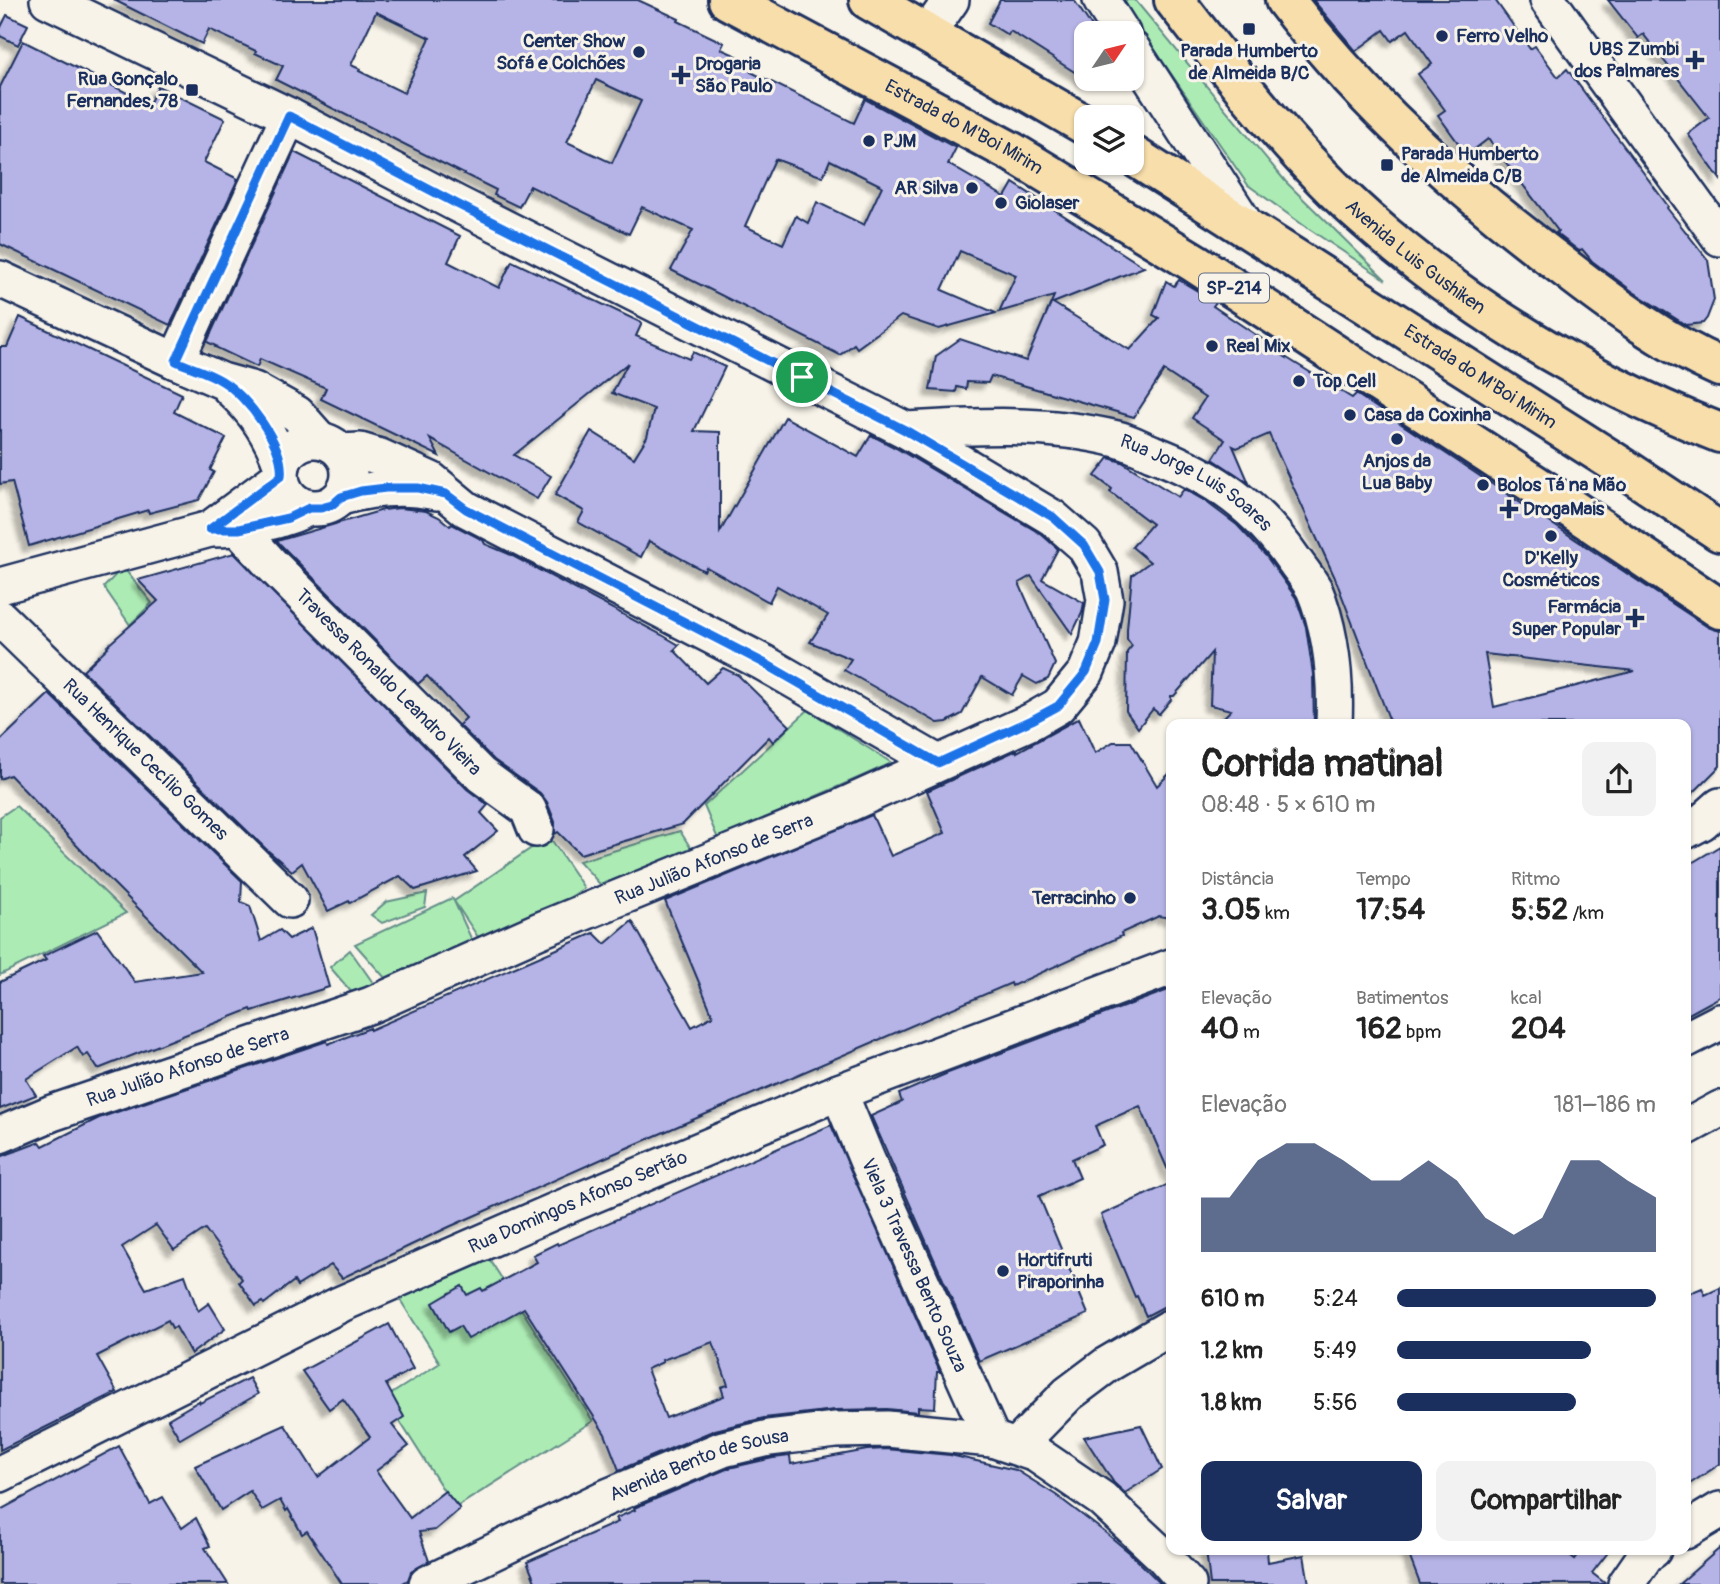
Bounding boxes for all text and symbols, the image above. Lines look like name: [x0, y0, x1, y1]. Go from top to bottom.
north arrow: [1074, 21, 1144, 91]
map controls: [1074, 21, 1144, 175]
marker: Parada Humberto de Almeida B/C: [1241, 21, 1257, 37]
place label: Ferro Velho: [1456, 24, 1549, 48]
marker: Ferro Velho: [1434, 28, 1450, 44]
place label: Center Show Sofá e Colchões: [496, 29, 626, 75]
place label: UBS Zumbi dos Palmares: [1574, 37, 1680, 83]
place label: Parada Humberto de Almeida B/C: [1180, 39, 1319, 85]
marker: Center Show Sofá e Colchões: [631, 44, 647, 60]
marker: UBS Zumbi dos Palmares: [1685, 50, 1705, 70]
place label: Drogaria São Paulo: [695, 52, 773, 98]
place label: Rua Gonçalo Fernandes, 78: [66, 67, 179, 113]
marker: Drogaria São Paulo: [673, 67, 689, 83]
street label: Estrada do M'Boi Mirim: [881, 74, 1048, 180]
marker: Rua Gonçalo Fernandes, 78: [184, 82, 200, 98]
button: layers: [1074, 105, 1144, 175]
place label: PJM: [883, 129, 917, 153]
marker: PJM: [861, 133, 877, 149]
place label: Parada Humberto de Almeida C/B: [1401, 142, 1539, 188]
marker: Parada Humberto de Almeida C/B: [1379, 157, 1395, 173]
place label: AR Silva: [894, 176, 958, 200]
marker: AR Silva: [964, 180, 980, 196]
place label: Giolaser: [1015, 191, 1079, 215]
street label: Avenida Luis Gushiken: [1340, 194, 1490, 320]
marker: Giolaser: [993, 195, 1009, 211]
road number: SP-214: [1199, 274, 1269, 302]
street label: Estrada do M'Boi Mirim: [1399, 319, 1562, 435]
place label: Real Mix: [1226, 334, 1290, 358]
marker: Real Mix: [1204, 338, 1220, 354]
pin: [772, 347, 832, 407]
icon: arrive: [783, 358, 821, 396]
place label: Top Cell: [1312, 369, 1376, 393]
marker: Top Cell: [1291, 373, 1307, 389]
place label: Casa da Coxinha: [1364, 403, 1491, 427]
marker: Casa da Coxinha: [1342, 407, 1358, 423]
street label: Rua Jorge Luis Soares: [1117, 429, 1278, 537]
marker: Anjos da Lua Baby: [1389, 431, 1405, 447]
place label: Anjos da Lua Baby: [1362, 449, 1433, 495]
place label: Bolos Tá na Mão: [1497, 473, 1627, 497]
marker: Bolos Tá na Mão: [1475, 477, 1491, 493]
place label: DrogaMais: [1523, 497, 1605, 521]
marker: DrogaMais: [1501, 501, 1517, 517]
marker: D'Kelly Cosméticos: [1543, 528, 1559, 544]
place label: D'Kelly Cosméticos: [1503, 546, 1600, 592]
street label: Travessa Ronaldo Leandro Vieira: [290, 583, 487, 781]
place label: Farmácia Super Popular: [1512, 595, 1621, 641]
marker: Farmácia Super Popular: [1627, 610, 1643, 626]
street label: Rua Henrique Cecílio Gomes: [58, 674, 234, 846]
text: Corrida matinal: [1201, 740, 1443, 788]
button: share: [1582, 742, 1656, 816]
text: 08:48 · 5 × 610 m: [1201, 790, 1375, 819]
street label: Rua Julião Afonso de Serra: [611, 808, 817, 910]
text: Distância: [1201, 867, 1274, 891]
text: Tempo: [1356, 867, 1411, 891]
text: Ritmo: [1511, 867, 1560, 891]
place label: Terracinho: [1031, 886, 1117, 910]
marker: Terracinho: [1122, 890, 1138, 906]
text: 3.05: [1201, 891, 1261, 928]
text: 17:54: [1356, 891, 1425, 928]
text: 5:52: [1511, 891, 1568, 928]
text: km: [1261, 901, 1290, 925]
text: /km: [1568, 901, 1604, 925]
text: Elevação: [1201, 986, 1272, 1010]
text: Batimentos: [1356, 986, 1448, 1010]
text: kcal: [1511, 986, 1542, 1010]
text: 40: [1201, 1010, 1239, 1047]
text: 162: [1356, 1010, 1402, 1047]
text: 204: [1511, 1010, 1566, 1047]
text: m: [1239, 1020, 1260, 1044]
text: bpm: [1402, 1020, 1441, 1044]
street label: Rua Julião Afonso de Serra: [84, 1022, 293, 1112]
text: Elevação: [1201, 1090, 1287, 1119]
text: 181–186 m: [1553, 1090, 1656, 1119]
street label: Rua Domingos Afonso Sertão: [465, 1145, 691, 1259]
street label: Viela 3 Travessa Bento Souza: [856, 1155, 973, 1376]
place label: Hortifruti Piraporinha: [1017, 1248, 1104, 1294]
marker: Hortifruti Piraporinha: [995, 1263, 1011, 1279]
text: 610 m: [1201, 1284, 1265, 1313]
text: 5:24: [1313, 1284, 1358, 1313]
text: 1.2 km: [1201, 1336, 1263, 1365]
text: 5:49: [1313, 1336, 1357, 1365]
text: 1.8 km: [1201, 1388, 1262, 1417]
text: 5:56: [1313, 1388, 1357, 1417]
street label: Avenida Bento de Sousa: [606, 1424, 790, 1507]
button: Salvar: [1201, 1461, 1422, 1541]
button: Compartilhar: [1436, 1461, 1656, 1541]

